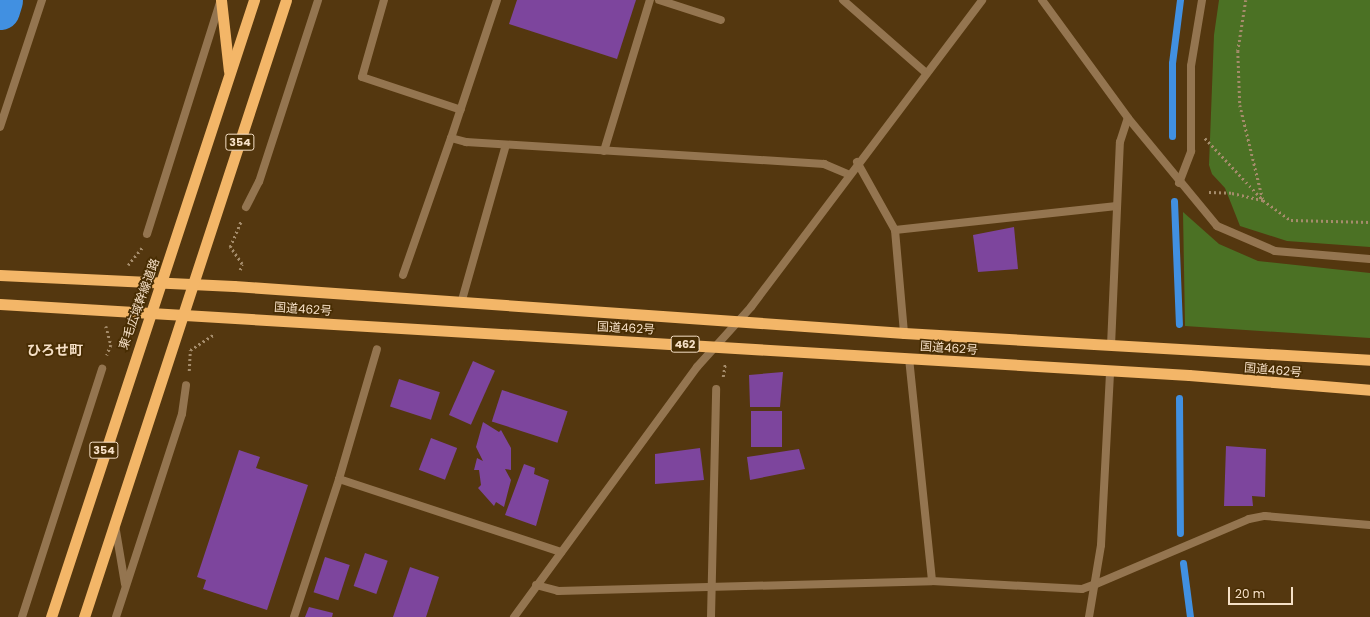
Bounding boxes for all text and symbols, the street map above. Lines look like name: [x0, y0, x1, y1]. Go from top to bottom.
road number: 354: [225, 133, 255, 151]
street label: 東毛広域幹線道路: [116, 256, 162, 352]
street label: 国道462号: [274, 300, 332, 318]
street label: 国道462号: [597, 319, 655, 337]
road number: 462: [670, 335, 700, 353]
street label: 国道462号: [920, 339, 978, 357]
district label: ひろせ町: [27, 342, 83, 358]
street label: 国道462号: [1243, 360, 1303, 380]
road number: 354: [89, 441, 119, 459]
scale bar: [1230, 579, 1295, 605]
text: 20 m: [1235, 585, 1265, 602]

